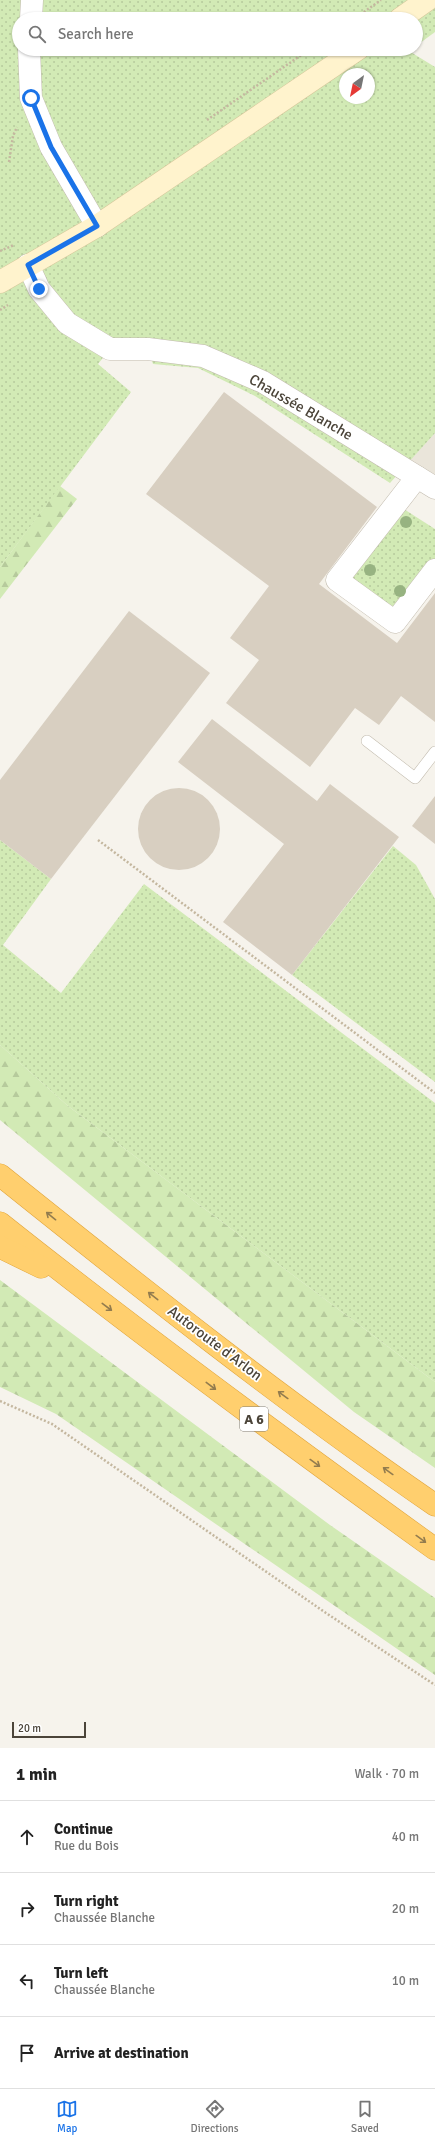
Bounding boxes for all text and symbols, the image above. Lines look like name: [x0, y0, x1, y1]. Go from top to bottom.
search box: [12, 12, 423, 56]
icon: search: [26, 23, 48, 45]
text: Search here: [58, 25, 134, 43]
north arrow: [339, 68, 375, 104]
route start: [22, 89, 40, 107]
route end: [30, 280, 48, 298]
street label: Chaussée Blanche: [246, 370, 356, 444]
one-way arrow: [45, 1211, 56, 1220]
one-way arrow: [147, 1292, 158, 1300]
street label: Autoroute d'Arlon: [164, 1302, 266, 1384]
one-way arrow: [102, 1303, 113, 1311]
one-way arrow: [205, 1382, 216, 1390]
one-way arrow: [278, 1391, 289, 1399]
road number: A 6: [240, 1407, 268, 1431]
one-way arrow: [310, 1459, 321, 1467]
one-way arrow: [383, 1467, 394, 1475]
one-way arrow: [415, 1535, 426, 1543]
scale bar: [12, 1720, 86, 1739]
text: 20 m: [18, 1722, 41, 1735]
text: 1 min: [16, 1764, 57, 1785]
text: Walk · 70 m: [355, 1766, 419, 1782]
text: Continue: [54, 1820, 113, 1838]
icon: ahead: [16, 1826, 38, 1848]
text: 40 m: [392, 1829, 419, 1845]
text: Rue du Bois: [54, 1838, 119, 1854]
text: Turn right: [54, 1892, 119, 1910]
icon: right: [16, 1898, 38, 1920]
text: 20 m: [392, 1901, 419, 1917]
text: Chaussée Blanche: [54, 1910, 155, 1926]
text: Turn left: [54, 1964, 108, 1982]
icon: left: [16, 1970, 38, 1992]
text: 10 m: [392, 1973, 419, 1989]
text: Chaussée Blanche: [54, 1982, 155, 1998]
icon: arrive: [16, 2042, 38, 2064]
text: Arrive at destination: [54, 2044, 189, 2062]
tab: Map: [56, 2098, 78, 2135]
tab: Directions: [191, 2098, 239, 2135]
tab: Saved: [351, 2098, 379, 2135]

